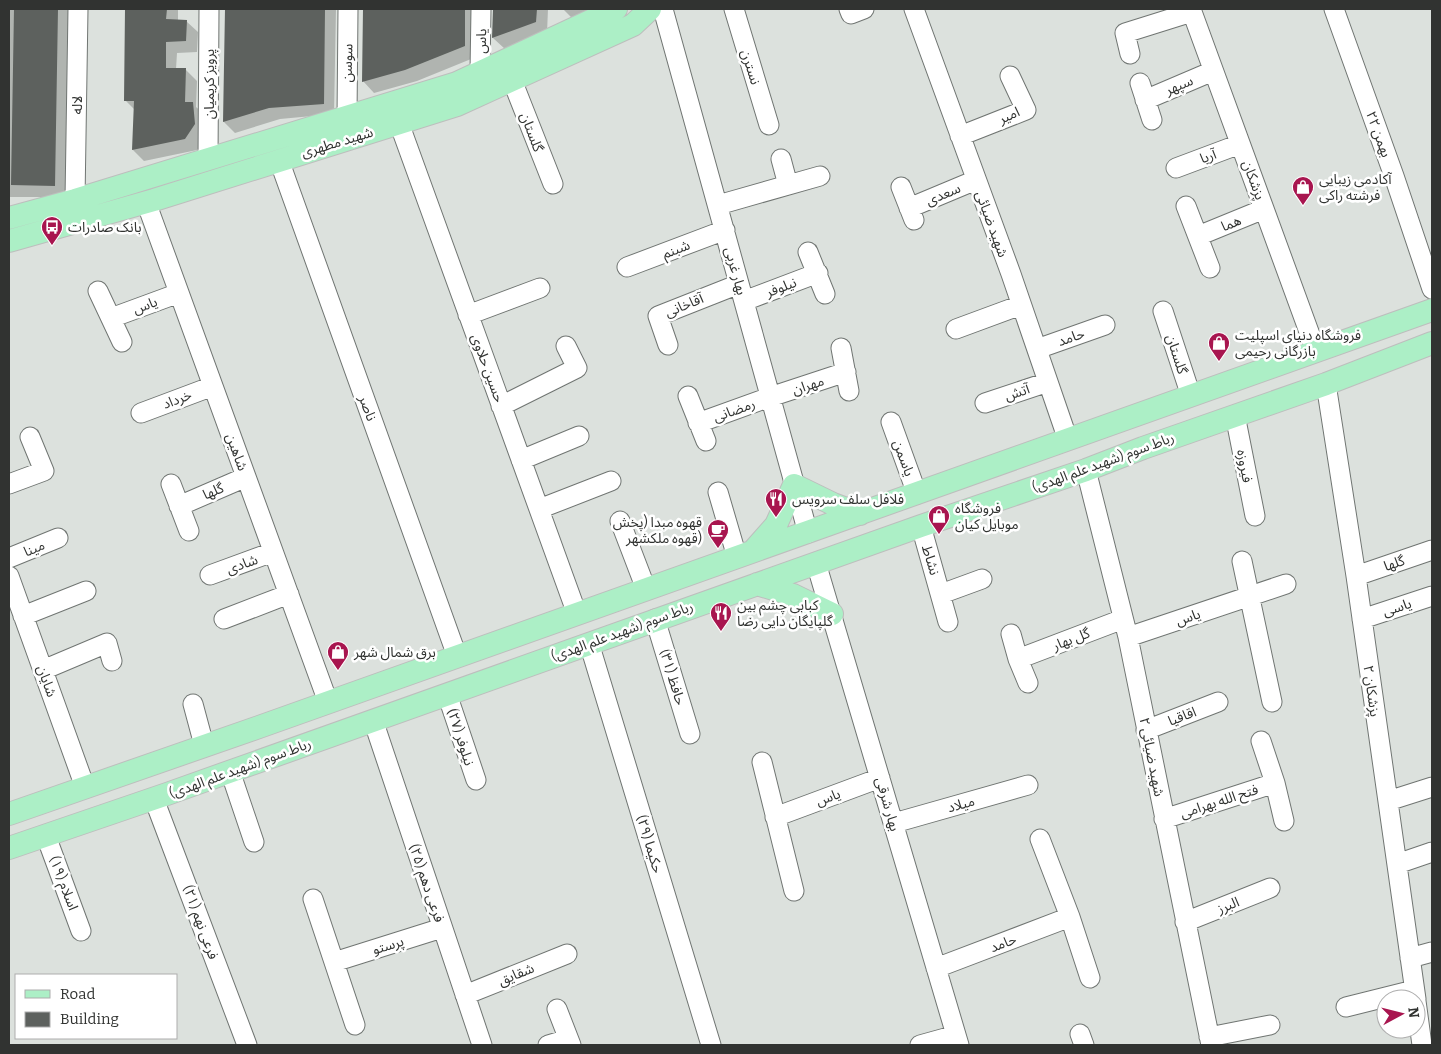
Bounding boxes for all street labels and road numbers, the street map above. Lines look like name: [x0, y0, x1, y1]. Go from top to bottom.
street label: یاس: [473, 28, 490, 54]
street label: سوسن: [339, 43, 356, 83]
street label: نسترن: [737, 47, 764, 87]
street label: پرویز کریمیان: [201, 49, 219, 119]
street label: سپهر: [1162, 72, 1196, 100]
street label: لاله: [69, 96, 86, 114]
street label: امیر: [995, 103, 1022, 128]
street label: ۲۲ بهمن: [1362, 109, 1395, 160]
street label: گلستان: [516, 110, 547, 154]
street label: شهید مطهری: [299, 124, 375, 161]
street label: آریا: [1198, 145, 1220, 167]
street label: پزشکان: [1237, 158, 1269, 203]
street label: سعدی: [923, 180, 963, 209]
street label: شهید ضیائی: [972, 189, 1011, 260]
street label: هما: [1219, 212, 1244, 235]
street label: شبنم: [660, 236, 693, 264]
street label: بهار غربی: [721, 245, 750, 297]
street label: نیلوفر: [762, 274, 799, 301]
street label: آقاخانی: [662, 290, 707, 321]
street label: یاس: [130, 293, 160, 318]
street label: حامد: [1056, 325, 1087, 350]
street label: حسین حلاوی: [467, 331, 508, 405]
street label: گلستان: [1162, 332, 1191, 376]
street label: مهران: [790, 372, 826, 399]
street label: آتش: [1003, 380, 1033, 404]
street label: خرداد: [160, 386, 194, 413]
street label: ناصر: [355, 392, 380, 424]
street label: رمضانی: [711, 395, 757, 426]
street label: رباط سوم (شهید علم الهدی): [1030, 429, 1177, 498]
street label: شاهین: [222, 431, 251, 473]
street label: یاسمن: [889, 438, 918, 479]
street label: فیروزه: [1233, 448, 1256, 484]
street label: گلها: [200, 479, 226, 503]
street label: مینا: [21, 537, 47, 560]
street label: نشاط: [918, 543, 943, 578]
street label: شادی: [224, 551, 260, 578]
street label: گلها: [1381, 552, 1407, 575]
street label: یاسی: [1380, 595, 1414, 620]
street label: رباط سوم (شهید علم الهدی): [549, 598, 696, 667]
street label: یاس: [1173, 605, 1203, 630]
street label: گل بهار: [1049, 624, 1093, 655]
street label: حافظ (۳۱): [656, 647, 689, 707]
street label: شایان: [33, 663, 60, 700]
street label: پزشکان ۲: [1358, 664, 1384, 718]
street label: اقاقیا: [1165, 703, 1199, 730]
street label: نیلوفر (۲۷): [443, 706, 478, 768]
street label: شهید ضیائی ۲: [1135, 716, 1168, 798]
street label: رباط سوم (شهید علم الهدی): [167, 735, 314, 804]
street label: بهار شرقی: [872, 775, 903, 833]
street label: فتح الله بهرامی: [1178, 781, 1261, 824]
street label: یاس: [813, 785, 843, 810]
street label: میلاد: [946, 793, 977, 816]
street label: حکیما (۲۹): [633, 813, 666, 875]
street label: فرعی دهم (۲۵): [403, 842, 448, 925]
street label: اسلام (۱۹): [44, 854, 82, 914]
street label: فرعی نهم (۲۱): [177, 883, 222, 962]
street label: البرز: [1214, 893, 1242, 918]
street label: حامد: [987, 931, 1019, 956]
street label: پرستو: [370, 933, 406, 959]
street label: شقایق: [496, 960, 537, 990]

